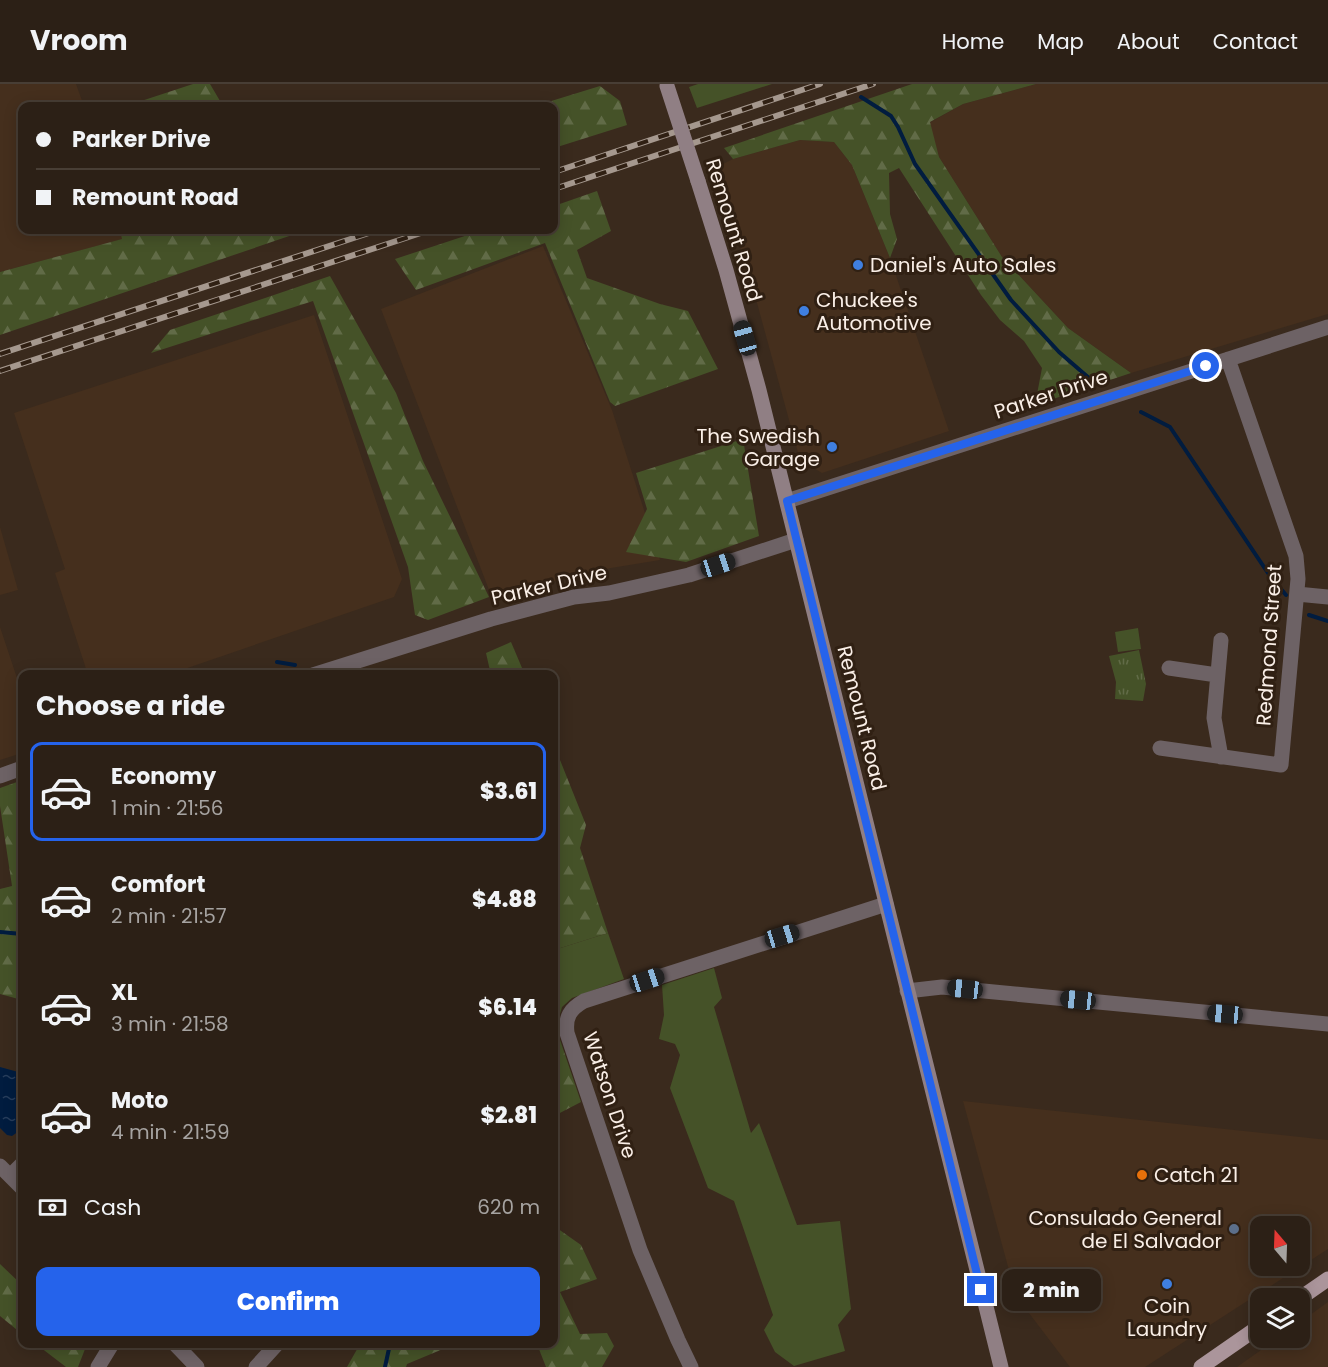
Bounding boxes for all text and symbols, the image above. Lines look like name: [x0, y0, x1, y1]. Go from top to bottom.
text: Vroom: [30, 21, 128, 60]
text: Home: [942, 27, 1004, 56]
text: Map: [1037, 27, 1084, 56]
text: About: [1117, 27, 1180, 56]
text: Contact: [1213, 27, 1298, 56]
text: Parker Drive: [72, 124, 211, 155]
street label: Remount Road: [699, 155, 769, 305]
text: Remount Road: [72, 182, 239, 213]
place label: Daniel's Auto Sales: [870, 251, 1056, 279]
marker: Daniel's Auto Sales: [851, 258, 865, 272]
place label: Chuckee's Automotive: [816, 286, 932, 337]
marker: Chuckee's Automotive: [797, 304, 811, 318]
car: [731, 318, 759, 358]
route start: [1192, 352, 1219, 379]
street label: Parker Drive: [990, 362, 1112, 426]
place label: The Swedish Garage: [696, 422, 820, 473]
marker: The Swedish Garage: [825, 440, 839, 454]
car: [698, 551, 738, 579]
street label: Parker Drive: [488, 558, 610, 612]
street label: Redmond Street: [1249, 563, 1289, 727]
street label: Remount Road: [830, 643, 894, 793]
text: Choose a ride: [36, 687, 225, 724]
text: Economy: [111, 761, 216, 792]
icon: car: [39, 765, 93, 819]
text: $3.61: [480, 776, 537, 807]
text: 1 min · 21:56: [111, 794, 223, 822]
text: Comfort: [111, 869, 205, 900]
icon: car: [39, 873, 93, 927]
text: $4.88: [472, 884, 537, 915]
text: 2 min · 21:57: [111, 902, 227, 930]
car: [762, 922, 802, 950]
car: [627, 966, 667, 994]
text: XL: [111, 977, 137, 1008]
car: [946, 978, 984, 1000]
icon: car: [39, 981, 93, 1035]
car: [1059, 989, 1097, 1011]
text: $6.14: [478, 992, 537, 1023]
car: [1206, 1003, 1244, 1025]
text: 3 min · 21:58: [111, 1010, 229, 1038]
street label: Watson Drive: [576, 1028, 644, 1162]
text: Moto: [111, 1085, 168, 1116]
icon: car: [39, 1089, 93, 1143]
text: $2.81: [480, 1100, 537, 1131]
text: 4 min · 21:59: [111, 1118, 229, 1146]
place label: Catch 21: [1154, 1161, 1238, 1189]
marker: Catch 21: [1135, 1168, 1149, 1182]
icon: cash: [36, 1191, 69, 1224]
text: Cash: [84, 1192, 141, 1223]
text: 620 m: [477, 1193, 540, 1221]
place label: Consulado General de El Salvador: [1029, 1204, 1222, 1255]
north arrow: [1250, 1216, 1310, 1276]
map controls: [1250, 1216, 1310, 1348]
marker: Consulado General de El Salvador: [1227, 1222, 1241, 1236]
button: Confirm: [36, 1267, 540, 1336]
callout: 2 min: [1002, 1269, 1101, 1311]
route end: [967, 1276, 994, 1303]
text: 2 min: [1023, 1276, 1080, 1304]
marker: Coin Laundry: [1160, 1277, 1174, 1291]
button: layers: [1250, 1288, 1310, 1348]
place label: Coin Laundry: [1127, 1292, 1207, 1343]

